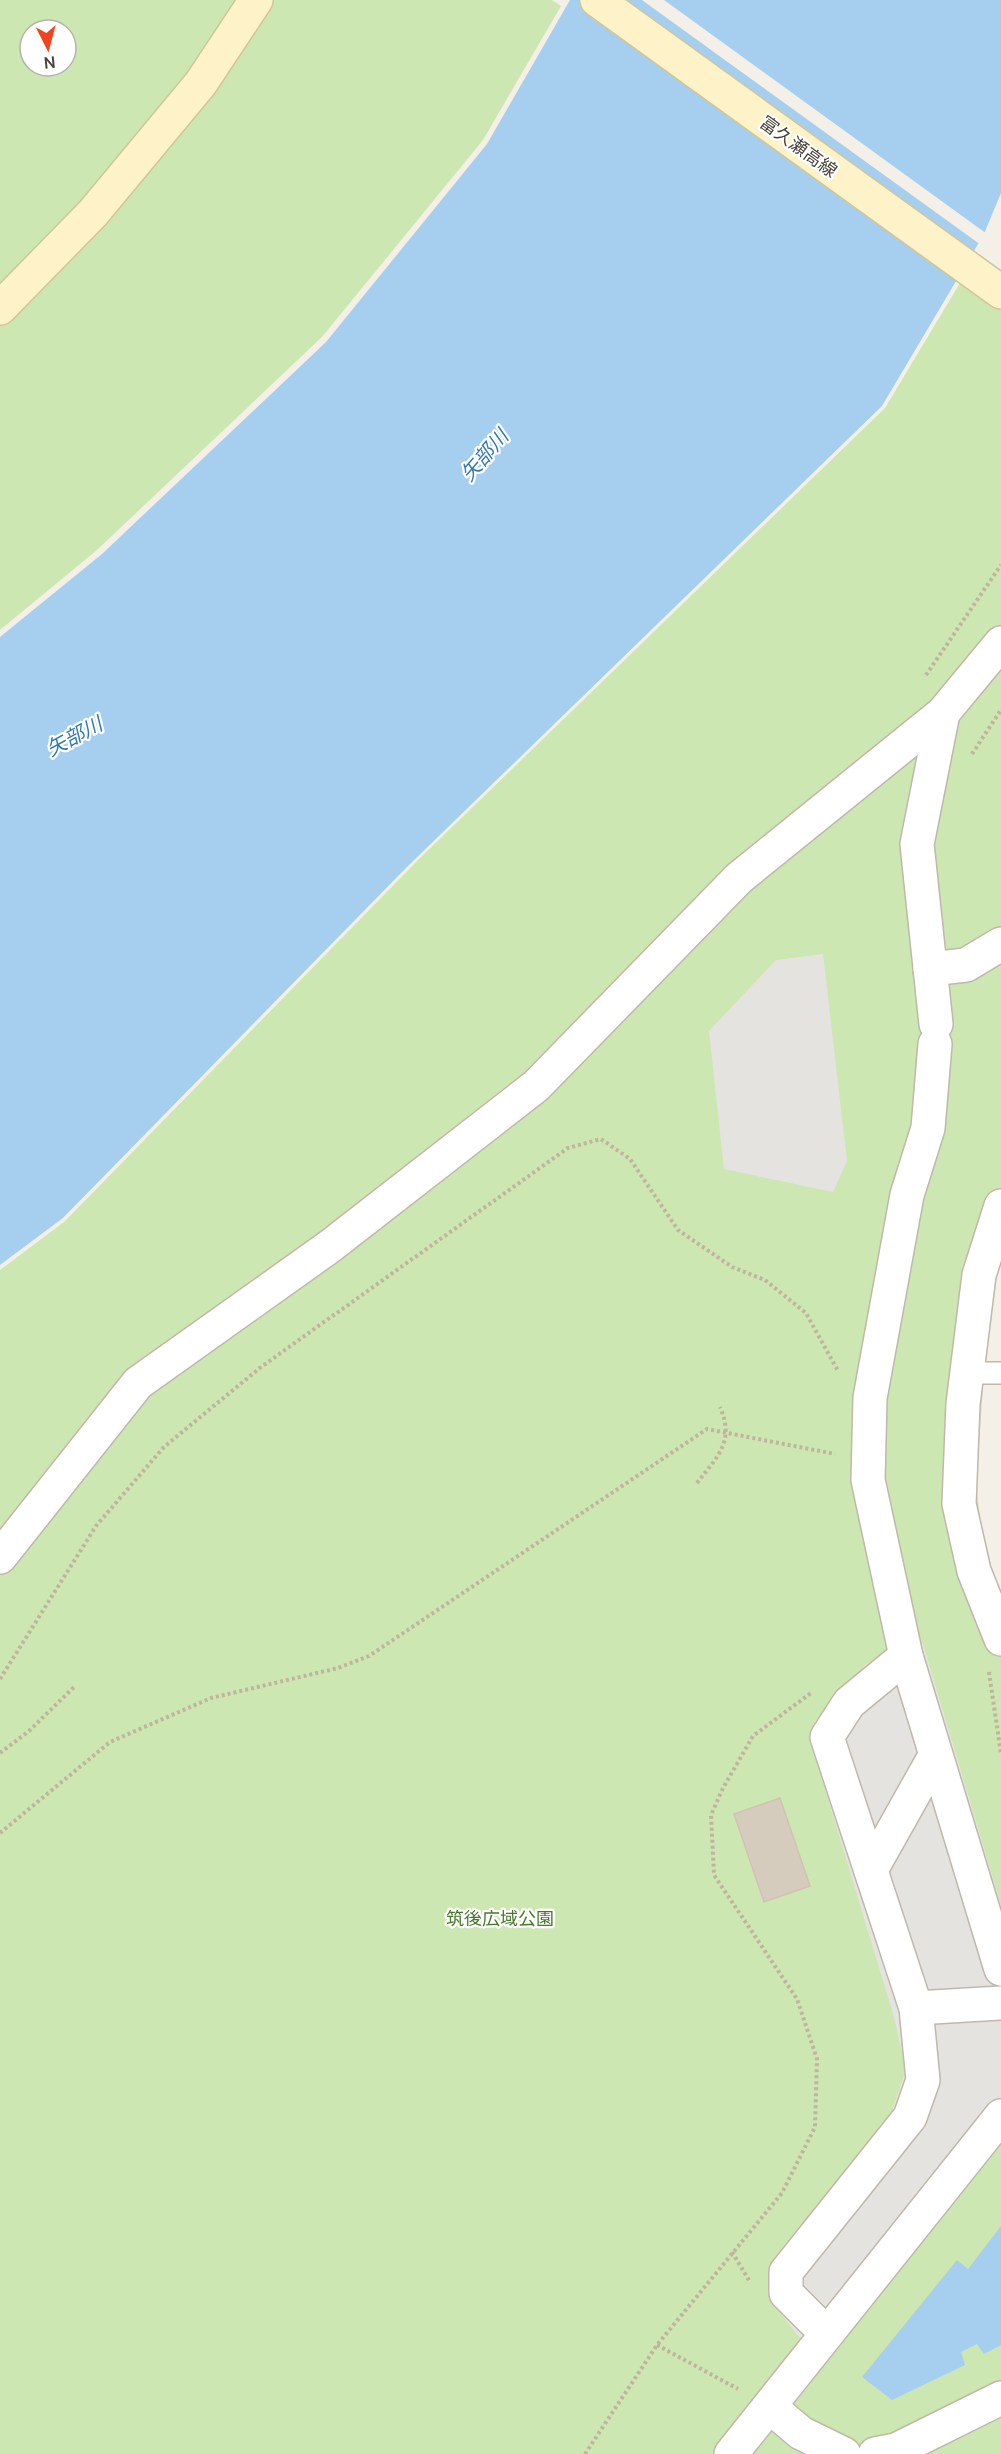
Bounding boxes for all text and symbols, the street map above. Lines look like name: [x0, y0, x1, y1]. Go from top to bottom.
north arrow: [18, 18, 78, 78]
text: N: [43, 51, 56, 74]
street label: 富久瀬高線: [756, 110, 842, 182]
water label: 矢部川: [454, 422, 515, 486]
water label: 矢部川: [41, 709, 109, 762]
park label: 筑後広域公園: [446, 1906, 554, 1930]

